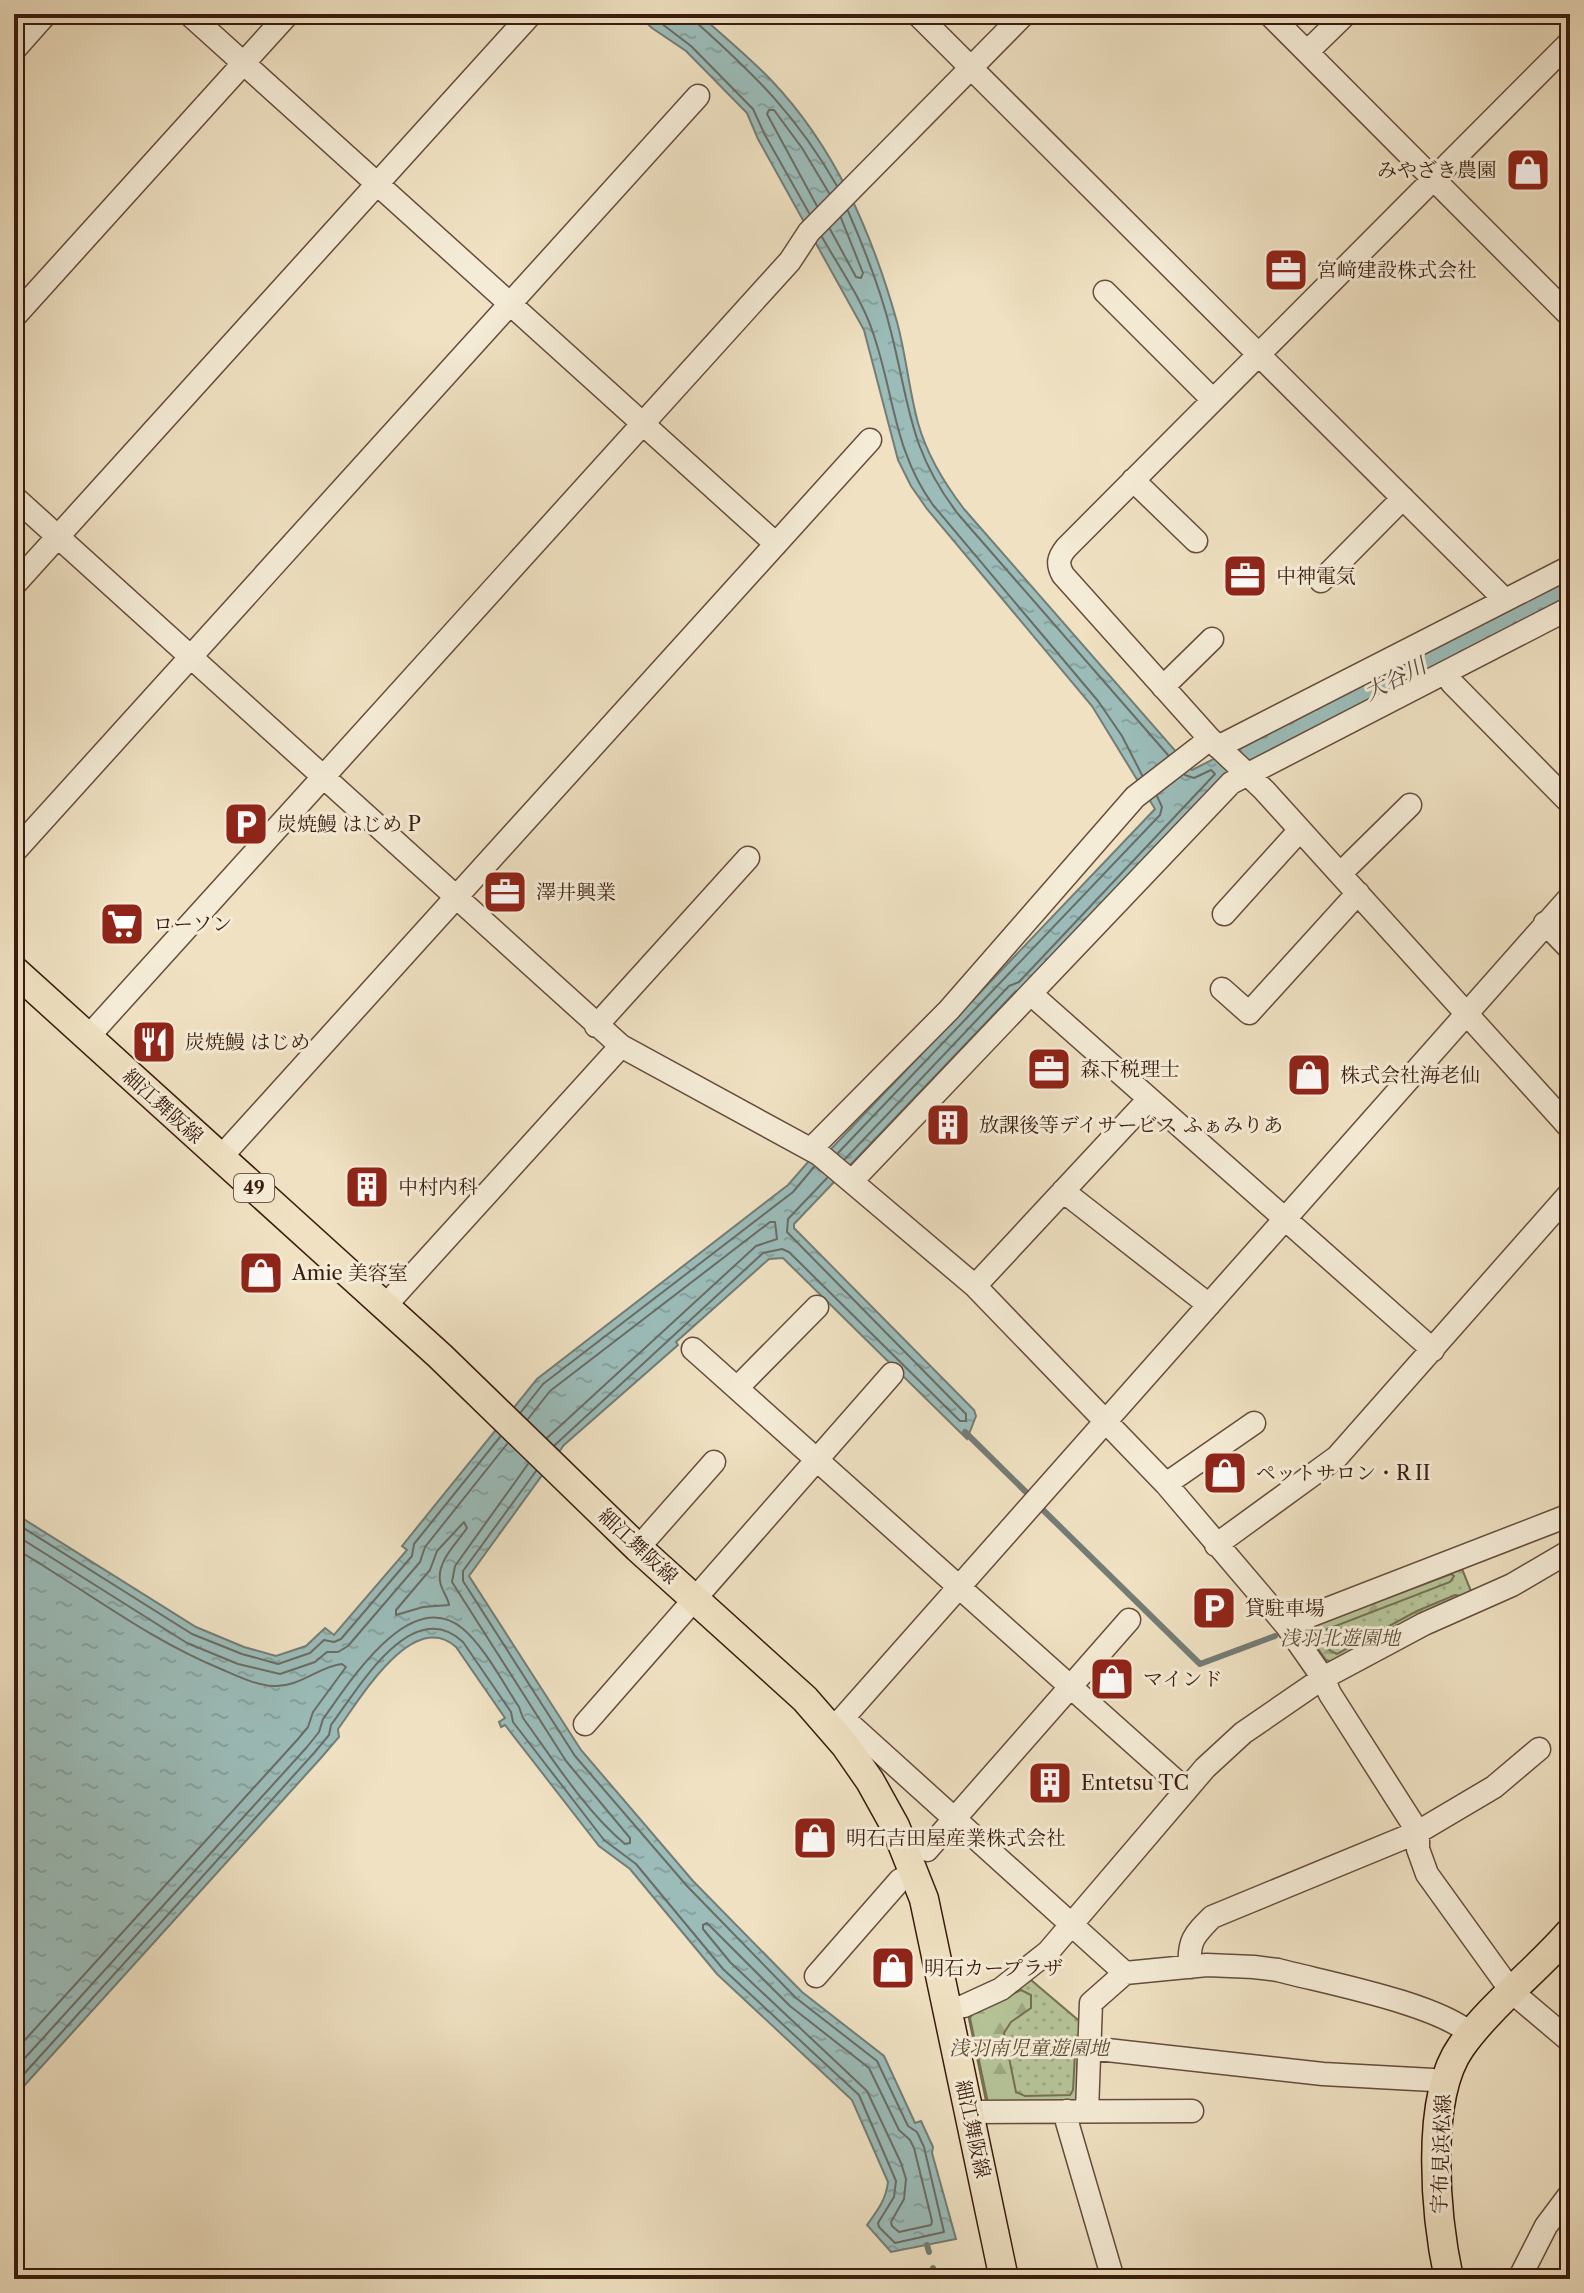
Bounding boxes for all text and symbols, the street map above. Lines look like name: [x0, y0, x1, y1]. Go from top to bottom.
shop icon: みやざき農園: [1504, 146, 1552, 194]
place label: みやざき農園: [1377, 158, 1497, 182]
office icon: 宮﨑建設株式会社: [1262, 246, 1310, 294]
place label: 宮﨑建設株式会社: [1317, 258, 1477, 282]
office icon: 中神電気: [1221, 552, 1269, 600]
place label: 中神電気: [1276, 564, 1356, 588]
water label: 大谷川: [1359, 651, 1432, 706]
parking icon: 炭焼鰻 はじめ P: [222, 800, 270, 848]
place label: 炭焼鰻 はじめ P: [277, 812, 421, 836]
office icon: 澤井興業: [481, 868, 529, 916]
place label: 澤井興業: [536, 880, 616, 904]
supermarket icon: ローソン: [98, 900, 146, 948]
place label: ローソン: [153, 912, 232, 936]
restaurant icon: 炭焼鰻 はじめ: [130, 1018, 178, 1066]
place label: 炭焼鰻 はじめ: [185, 1030, 310, 1054]
office icon: 森下税理士: [1025, 1045, 1073, 1093]
shop icon: 株式会社海老仙: [1285, 1051, 1333, 1099]
place label: 森下税理士: [1080, 1057, 1180, 1081]
place label: 株式会社海老仙: [1340, 1063, 1480, 1087]
street label: 細江舞阪線: [118, 1064, 208, 1148]
building icon: 放課後等デイサービス ふぁみりあ: [924, 1101, 972, 1149]
place label: 放課後等デイサービス ふぁみりあ: [979, 1113, 1283, 1137]
building icon: 中村内科: [343, 1163, 391, 1211]
road number: 49: [234, 1174, 274, 1202]
place label: 中村内科: [398, 1175, 478, 1199]
shop icon: Amie 美容室: [237, 1249, 285, 1297]
place label: Amie 美容室: [291, 1261, 408, 1285]
shop icon: ペットサロン・R II: [1201, 1449, 1249, 1497]
place label: ペットサロン・R II: [1256, 1461, 1430, 1485]
street label: 細江舞阪線: [593, 1503, 683, 1589]
parking icon: 貸駐車場: [1190, 1584, 1238, 1632]
place label: 貸駐車場: [1245, 1596, 1325, 1620]
park label: 浅羽北遊園地: [1280, 1626, 1402, 1650]
shop icon: マインド: [1088, 1655, 1136, 1703]
place label: マインド: [1143, 1667, 1223, 1691]
building icon: Entetsu TC: [1026, 1759, 1074, 1807]
place label: Entetsu TC: [1081, 1771, 1189, 1795]
shop icon: 明石吉田屋産業株式会社: [791, 1814, 839, 1862]
place label: 明石吉田屋産業株式会社: [846, 1826, 1066, 1850]
shop icon: 明石カープラザ: [869, 1944, 917, 1992]
place label: 明石カープラザ: [924, 1956, 1063, 1980]
park label: 浅羽南児童遊園地: [949, 2036, 1111, 2060]
street label: 細江舞阪線: [951, 2078, 995, 2180]
street label: 宇布見浜松線: [1427, 2094, 1455, 2214]

